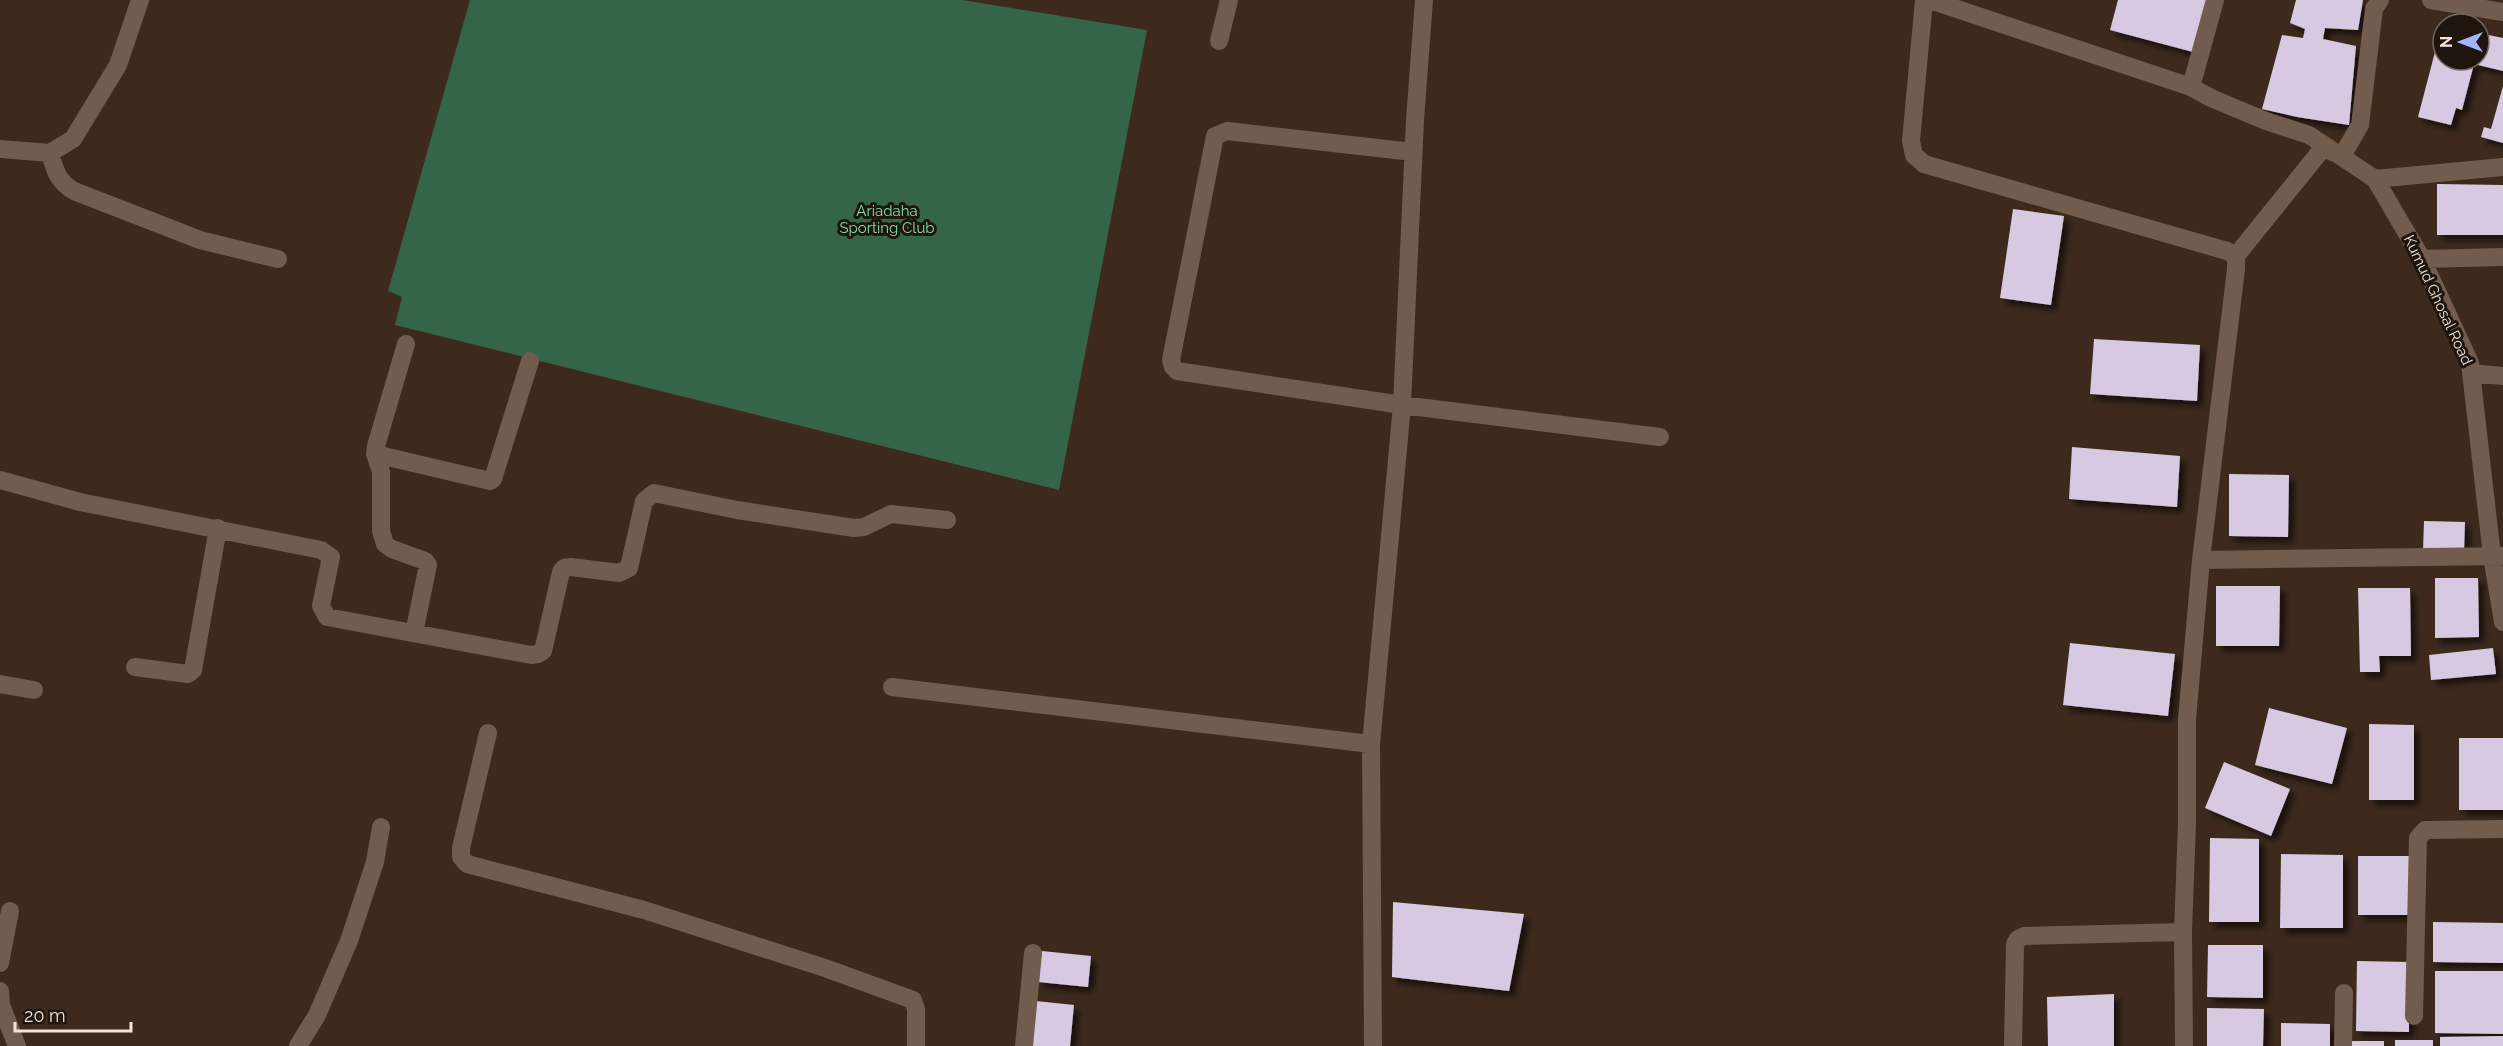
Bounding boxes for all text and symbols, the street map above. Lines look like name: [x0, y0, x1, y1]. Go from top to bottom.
north arrow: [2431, 12, 2491, 72]
text: N: [2437, 36, 2456, 48]
park label: Ariadaha Sporting Club: [839, 202, 935, 237]
street label: Kumud Ghosal Road: [2400, 232, 2476, 368]
scale bar: [15, 995, 130, 1033]
text: 20 m: [24, 1005, 66, 1026]

